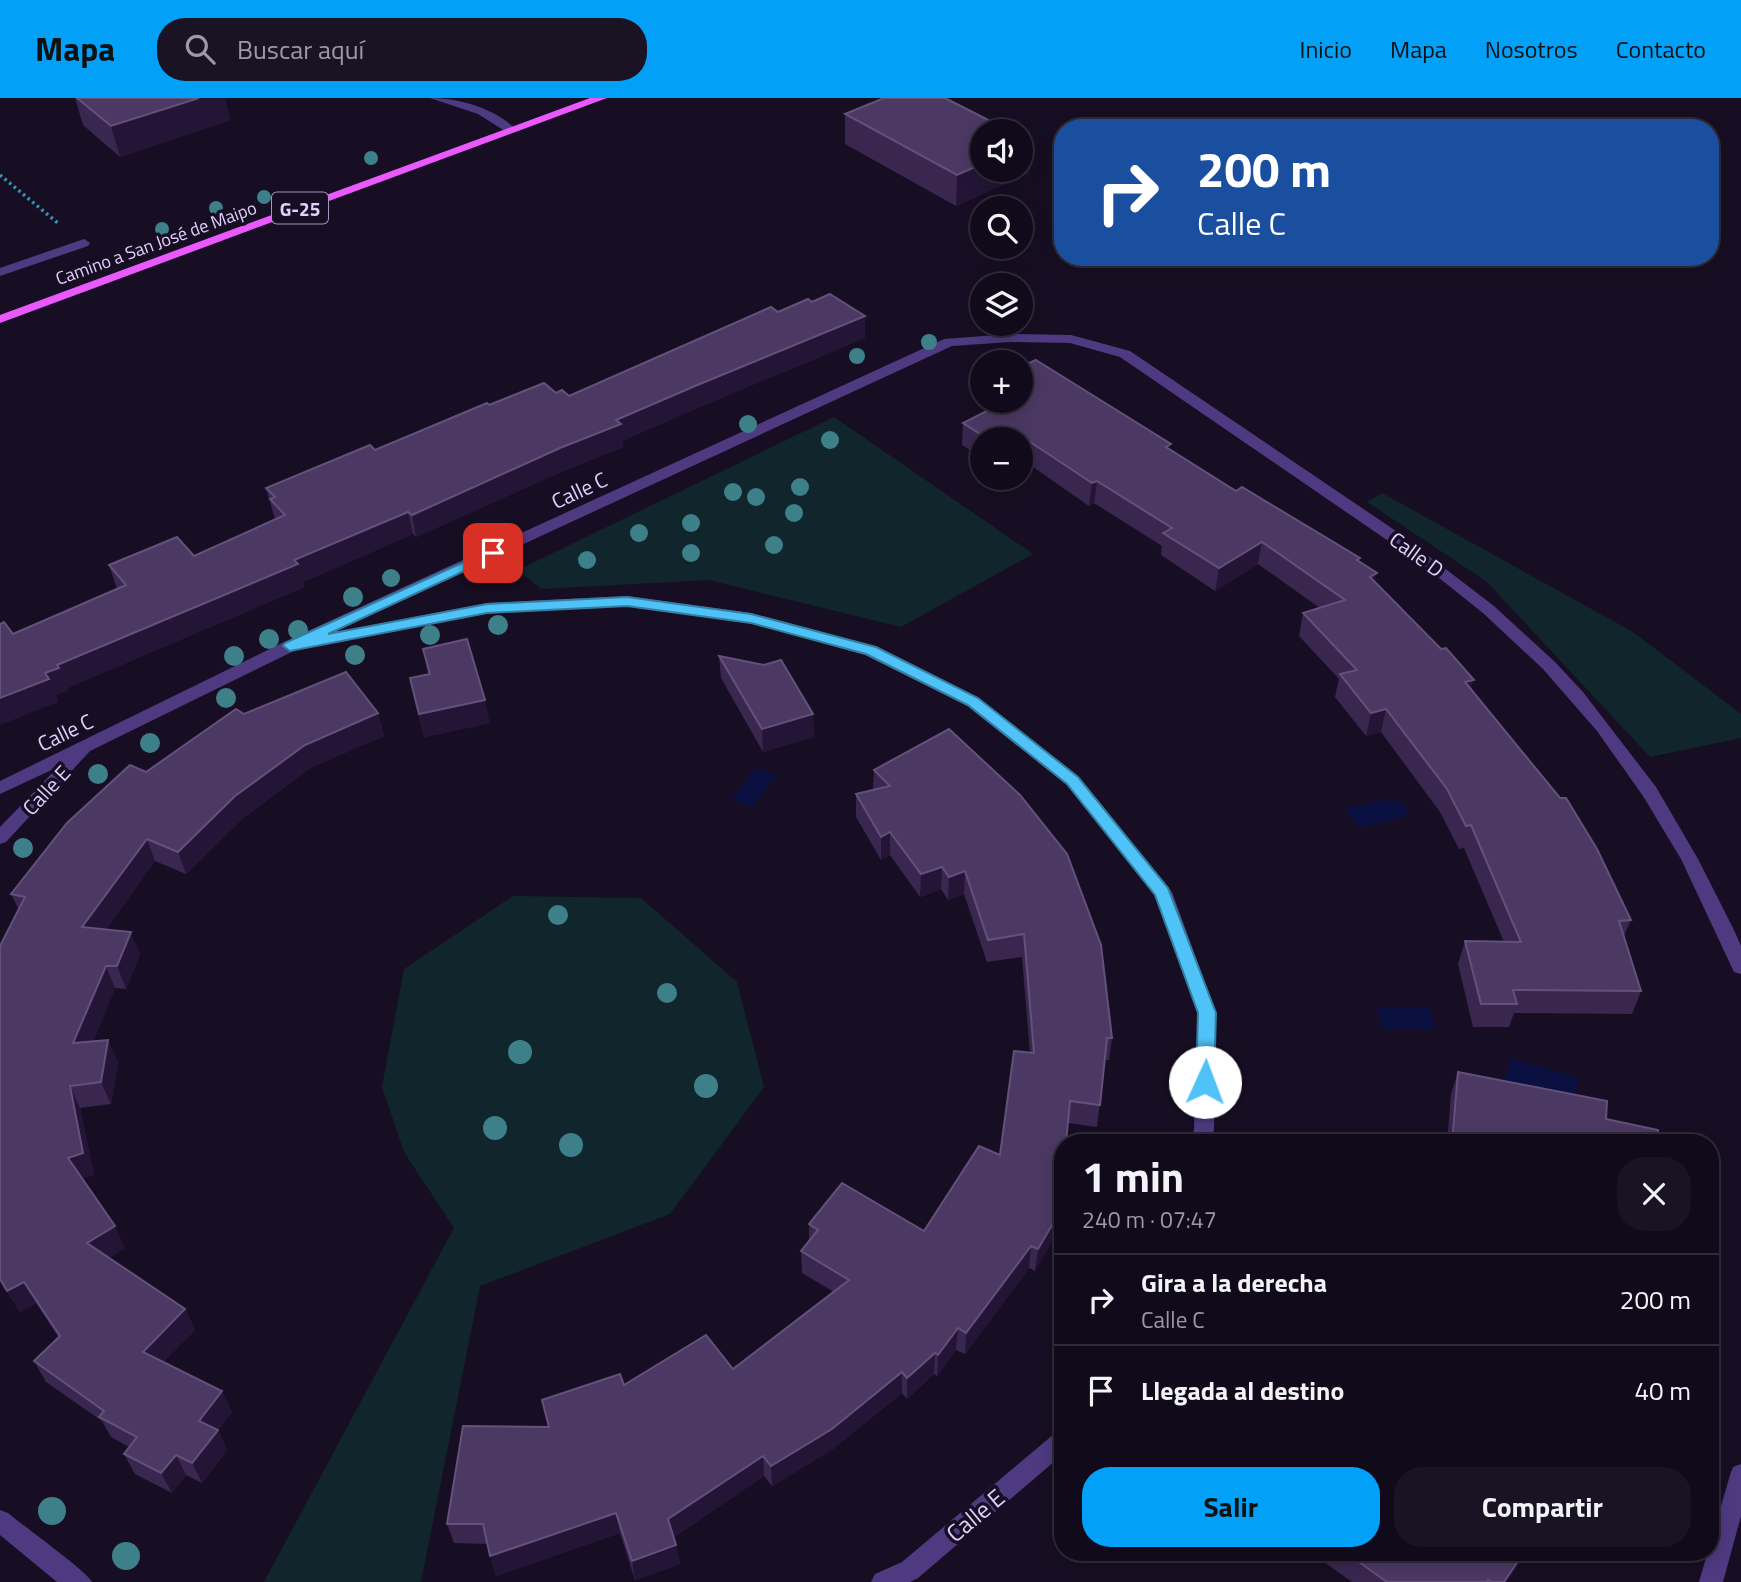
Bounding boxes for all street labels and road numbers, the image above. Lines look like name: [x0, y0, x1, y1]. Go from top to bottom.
road number: G-25: [272, 192, 328, 223]
street label: Camino a San José de Maipo: [52, 194, 260, 292]
street label: Calle C: [546, 463, 612, 517]
street label: Calle D: [1383, 523, 1451, 585]
street label: Calle C: [32, 705, 98, 759]
street label: Calle E: [14, 758, 78, 822]
street label: Calle E: [938, 1480, 1012, 1550]

